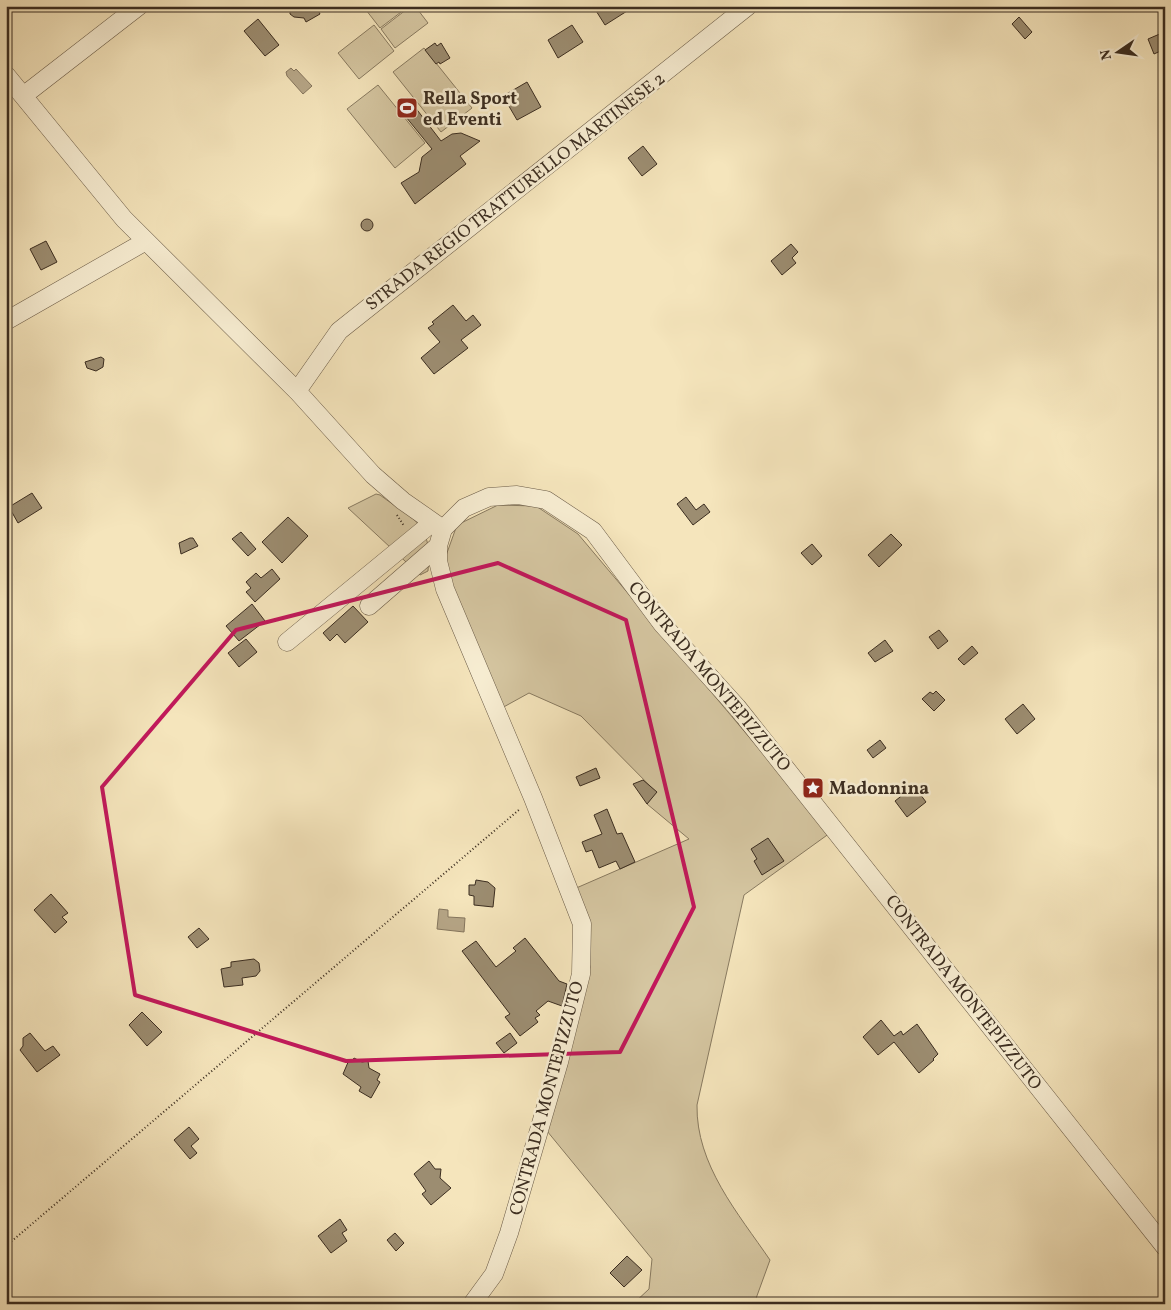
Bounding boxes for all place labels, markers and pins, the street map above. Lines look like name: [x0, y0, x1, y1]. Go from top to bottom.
place label: Rella Sport ed Eventi: [423, 87, 517, 133]
sports icon: Rella Sport ed Eventi: [395, 96, 419, 120]
place icon: Madonnina: [801, 776, 825, 800]
place label: Madonnina: [829, 777, 929, 802]

